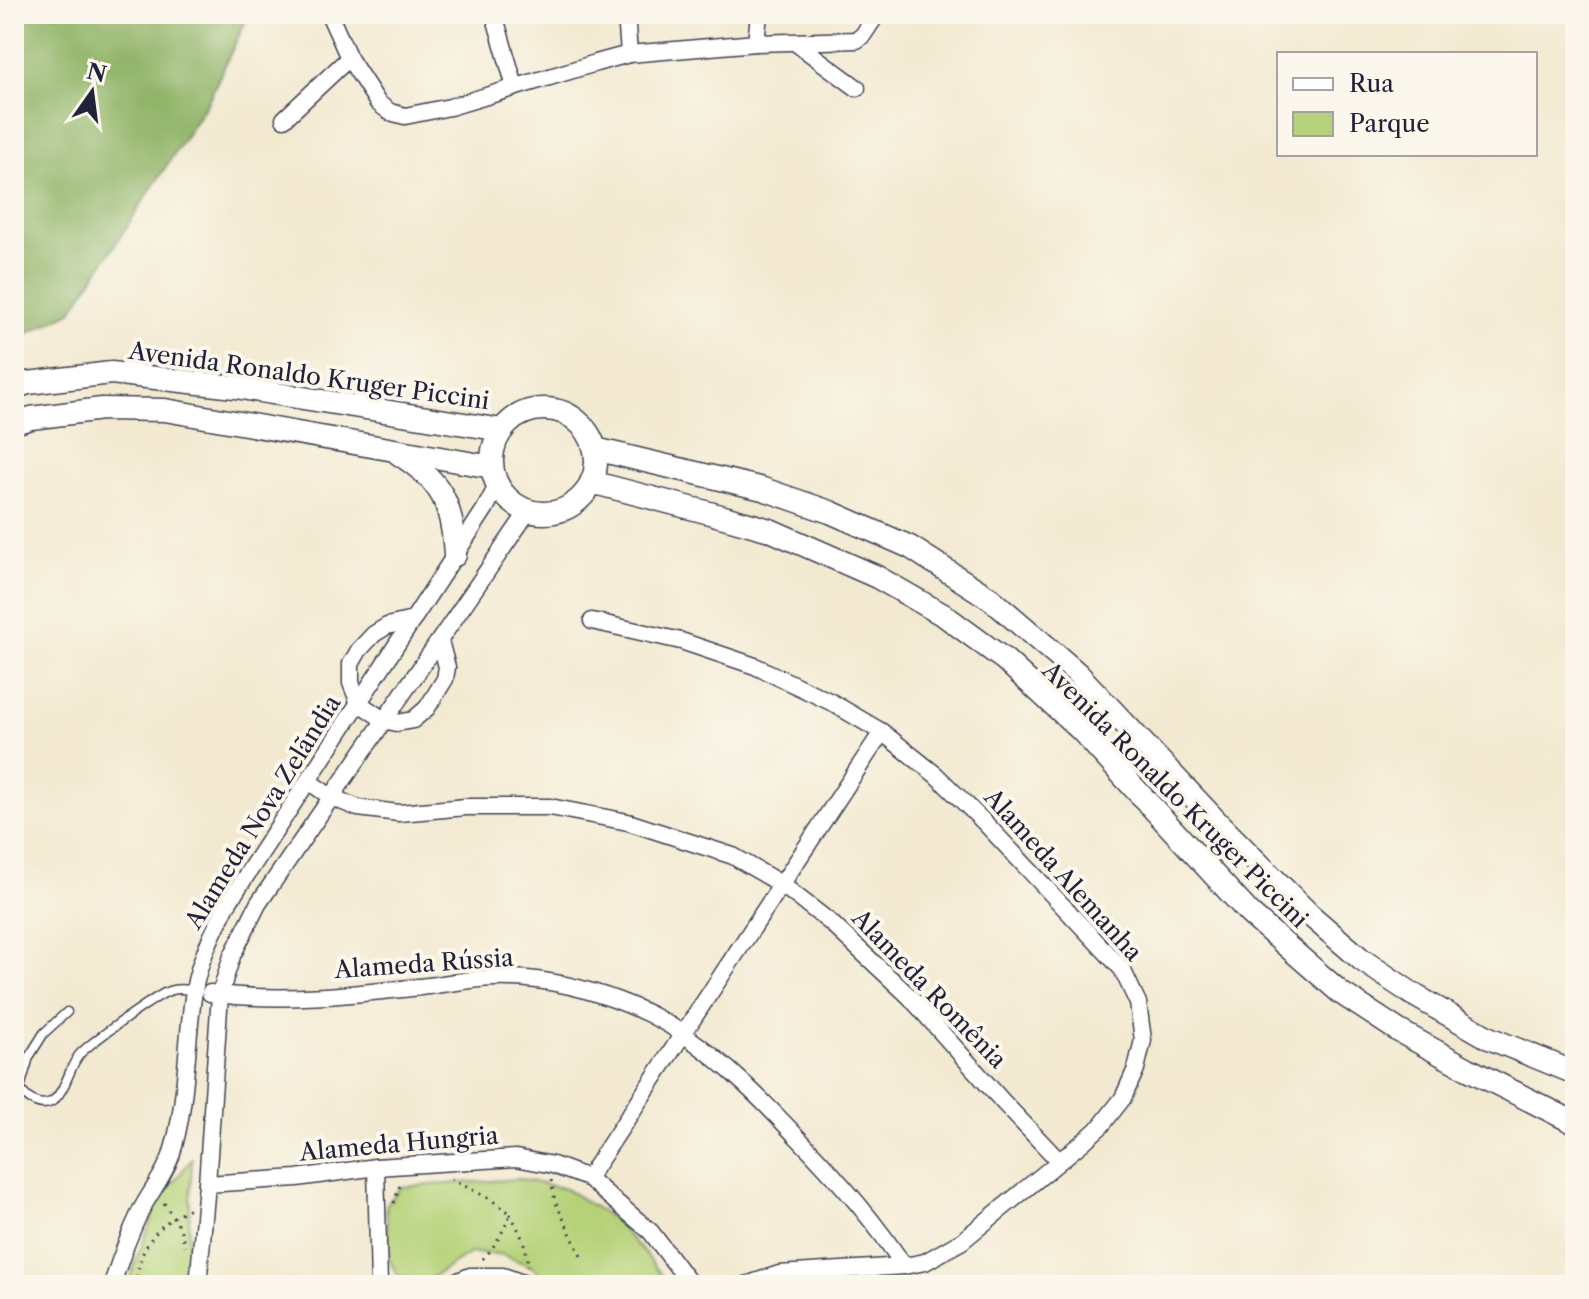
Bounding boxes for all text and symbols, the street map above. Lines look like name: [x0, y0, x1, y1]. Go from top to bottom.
north arrow: [52, 52, 132, 132]
legend: [1277, 52, 1537, 156]
text: N: [84, 58, 109, 88]
text: Rua: [1349, 69, 1394, 98]
text: Parque: [1349, 109, 1430, 138]
street label: Avenida Ronaldo Kruger Piccini: [126, 336, 491, 415]
street label: Avenida Ronaldo Kruger Piccini: [1036, 655, 1314, 934]
street label: Alameda Nova Zelãndia: [178, 689, 347, 935]
street label: Alameda Alemanha: [978, 782, 1149, 967]
street label: Alameda Romênia: [845, 902, 1013, 1074]
street label: Alameda Rússia: [332, 943, 515, 984]
street label: Alameda Hungria: [297, 1120, 500, 1167]

